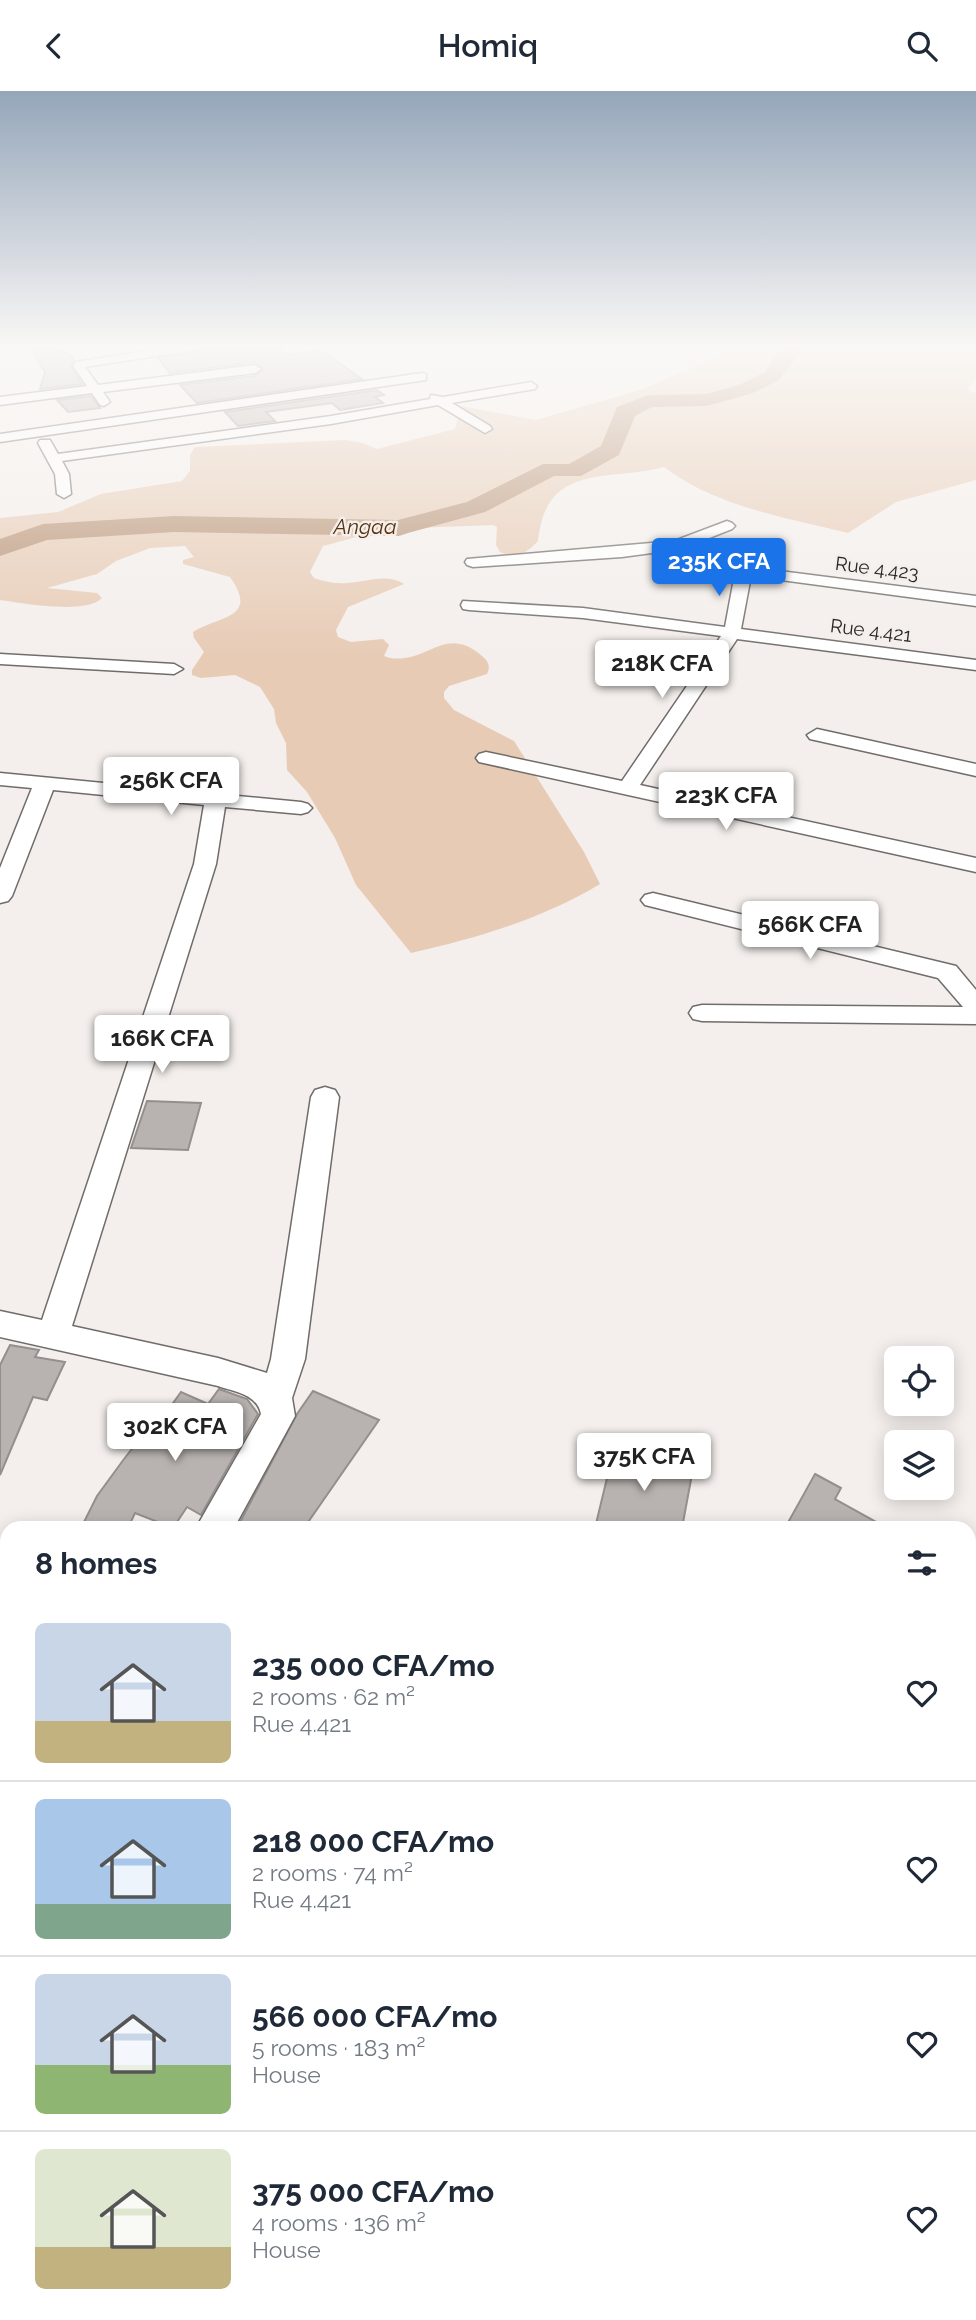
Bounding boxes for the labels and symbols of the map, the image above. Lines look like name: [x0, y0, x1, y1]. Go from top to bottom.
water label: Angaa: [333, 514, 396, 539]
pin: 235K CFA: [647, 539, 791, 598]
street label: Rue 4.423: [834, 552, 920, 584]
street label: Rue 4.421: [829, 614, 913, 646]
pin: 218K CFA: [590, 641, 734, 700]
pin: 256K CFA: [99, 757, 243, 817]
pin: 223K CFA: [654, 773, 798, 832]
pin: 566K CFA: [738, 901, 882, 961]
pin: 166K CFA: [90, 1016, 234, 1075]
pin: 302K CFA: [103, 1403, 247, 1463]
pin: 375K CFA: [572, 1433, 716, 1493]

